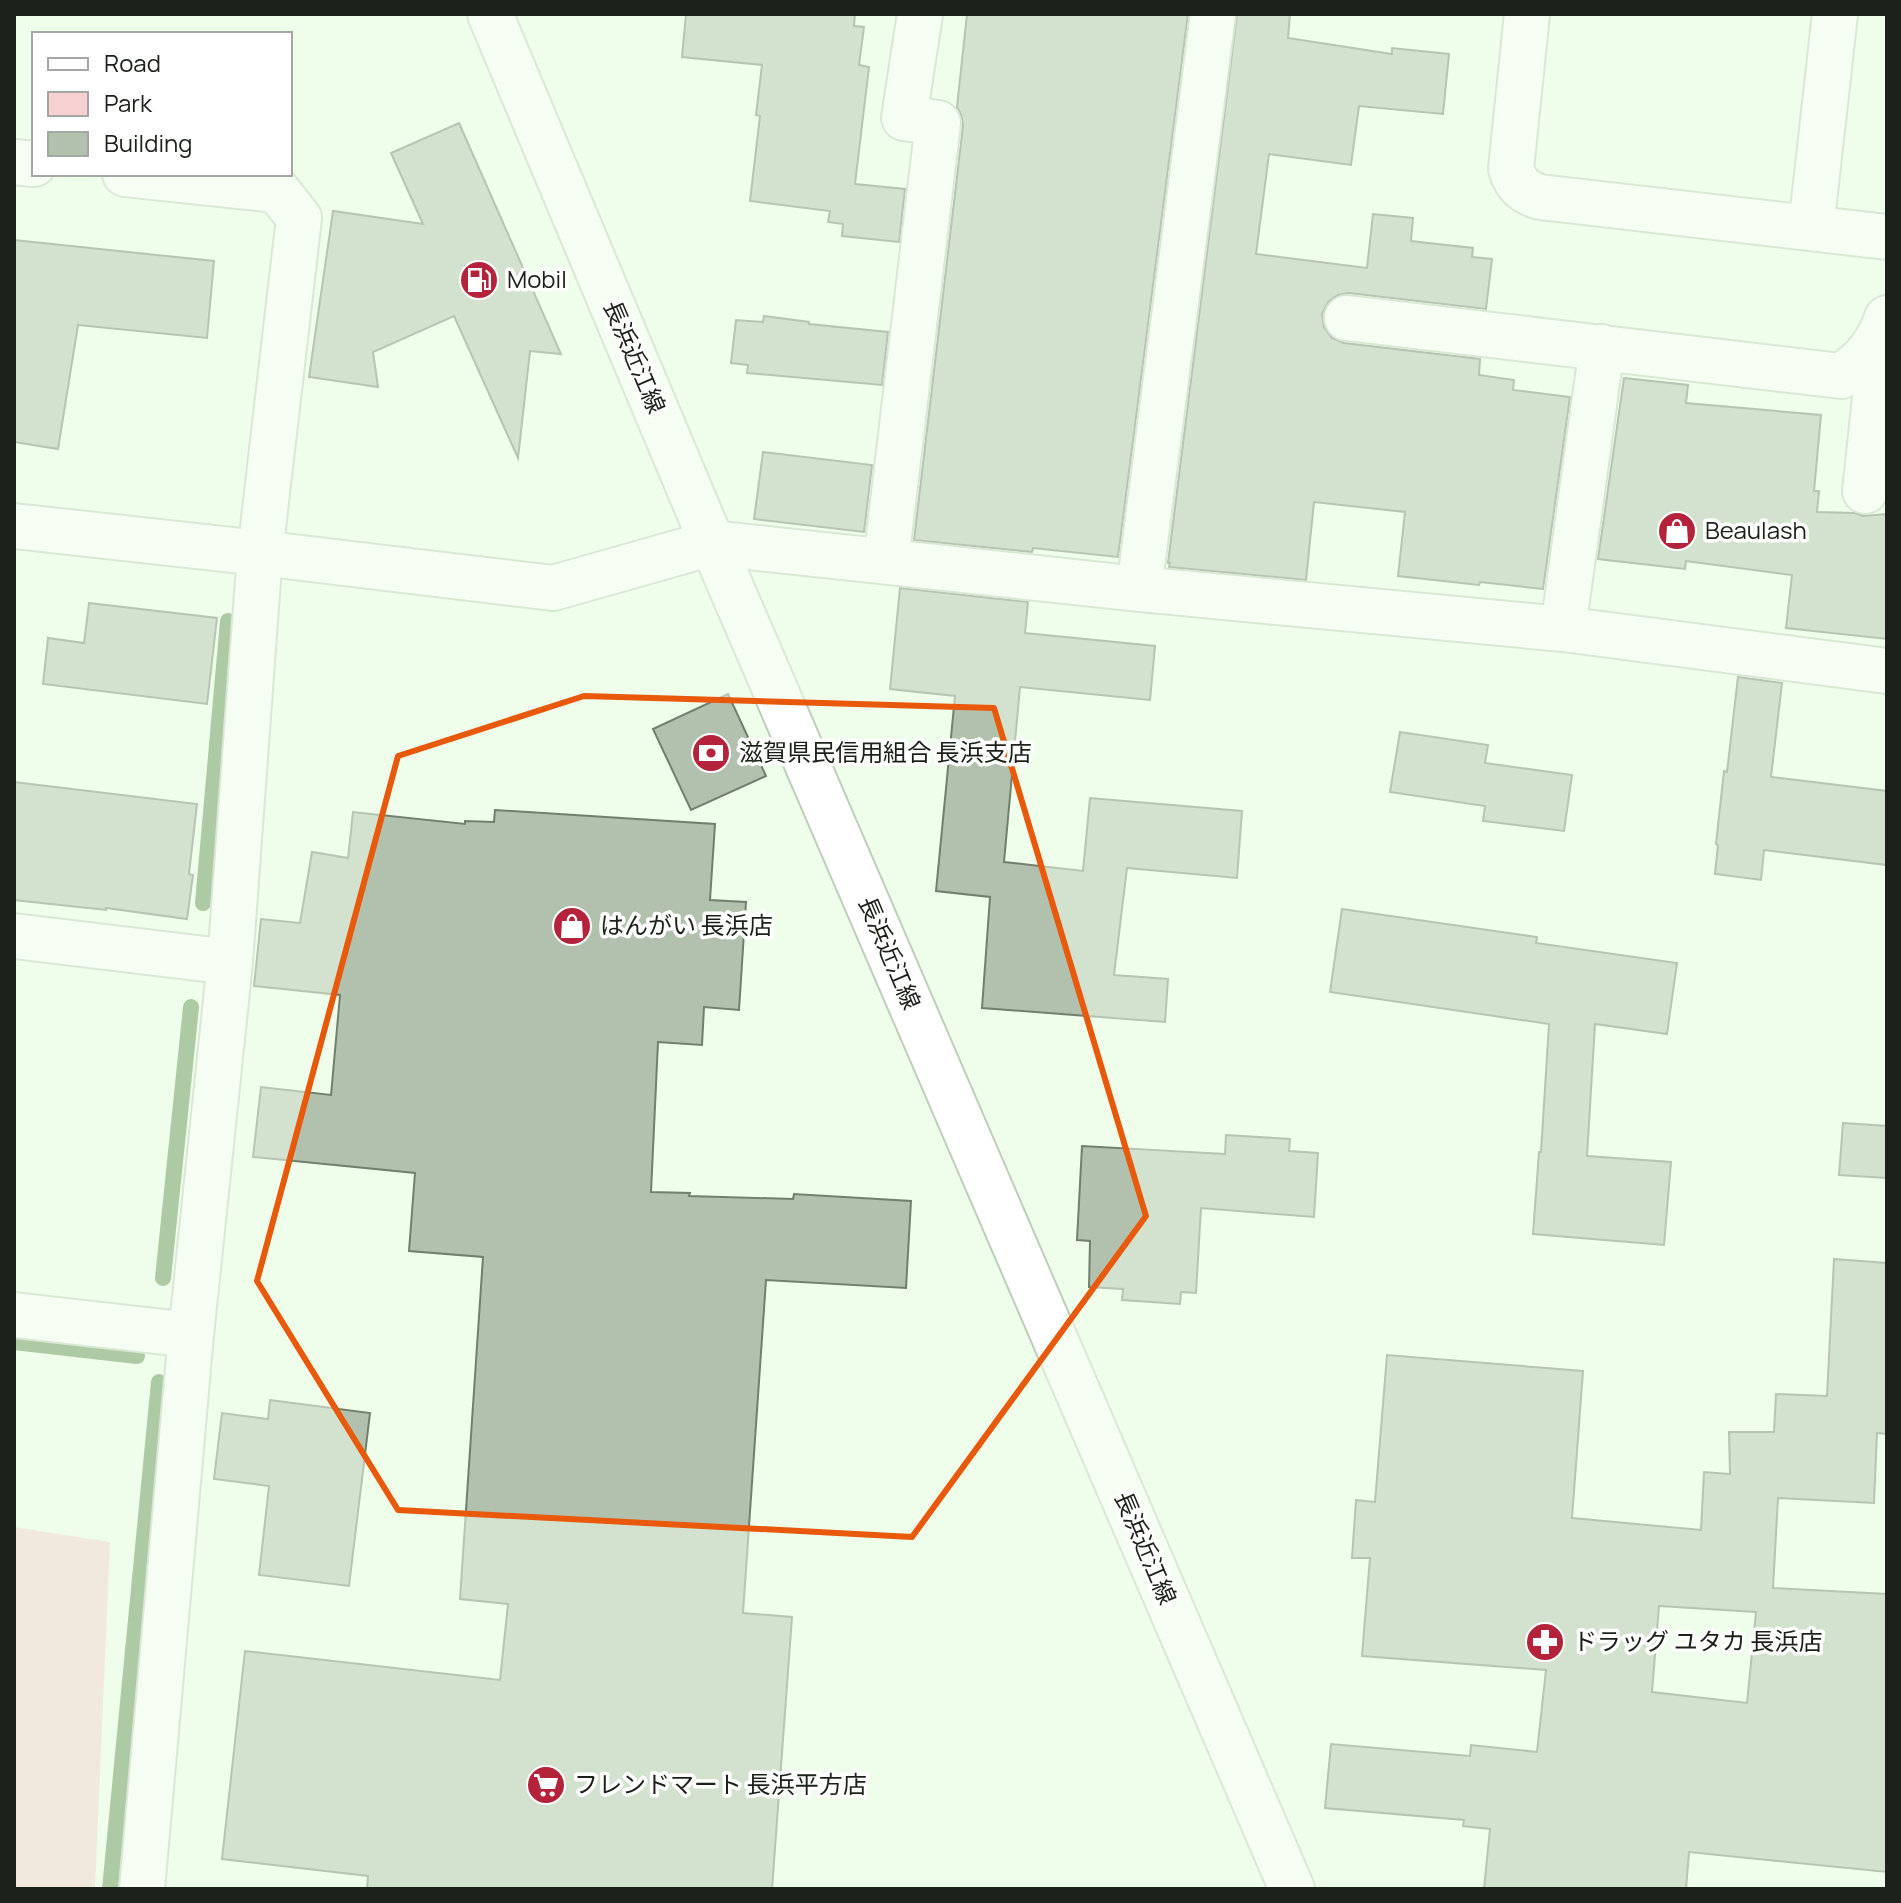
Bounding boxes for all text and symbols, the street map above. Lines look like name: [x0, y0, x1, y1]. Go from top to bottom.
legend: [32, 32, 292, 176]
text: Road: [104, 46, 161, 79]
text: Park: [104, 86, 153, 119]
text: Building: [104, 126, 192, 159]
fuel station icon: Mobil: [458, 259, 500, 301]
place label: Mobil: [507, 262, 567, 295]
street label: 長浜近江線: [597, 295, 674, 418]
shop icon: Beaulash: [1656, 510, 1698, 552]
place label: Beaulash: [1705, 513, 1807, 546]
bank icon: 滋賀県民信用組合 長浜支店: [690, 732, 732, 774]
place label: 滋賀県民信用組合 長浜支店: [739, 735, 1032, 768]
street label: 長浜近江線: [852, 891, 929, 1014]
shop icon: はんがい 長浜店: [551, 905, 593, 947]
place label: はんがい 長浜店: [600, 908, 773, 941]
street label: 長浜近江線: [1108, 1486, 1185, 1609]
pharmacy icon: ドラッグ ユタカ 長浜店: [1524, 1621, 1566, 1663]
place label: ドラッグ ユタカ 長浜店: [1573, 1624, 1823, 1657]
supermarket icon: フレンドマート 長浜平方店: [525, 1764, 567, 1806]
place label: フレンドマート 長浜平方店: [574, 1767, 867, 1800]

